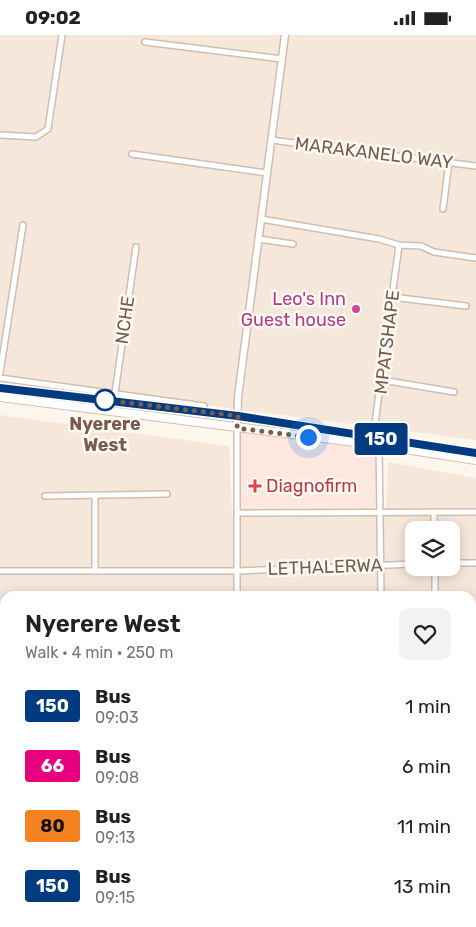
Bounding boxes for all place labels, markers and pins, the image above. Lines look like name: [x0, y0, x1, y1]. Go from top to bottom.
place label: Leo's Inn Guest house: [241, 288, 346, 331]
marker: Leo's Inn Guest house: [350, 303, 362, 315]
marker: Nyerere West: [94, 389, 116, 411]
place label: Nyerere West: [69, 413, 141, 456]
place label: Diagnofirm: [266, 475, 357, 497]
marker: Diagnofirm: [248, 479, 262, 493]

